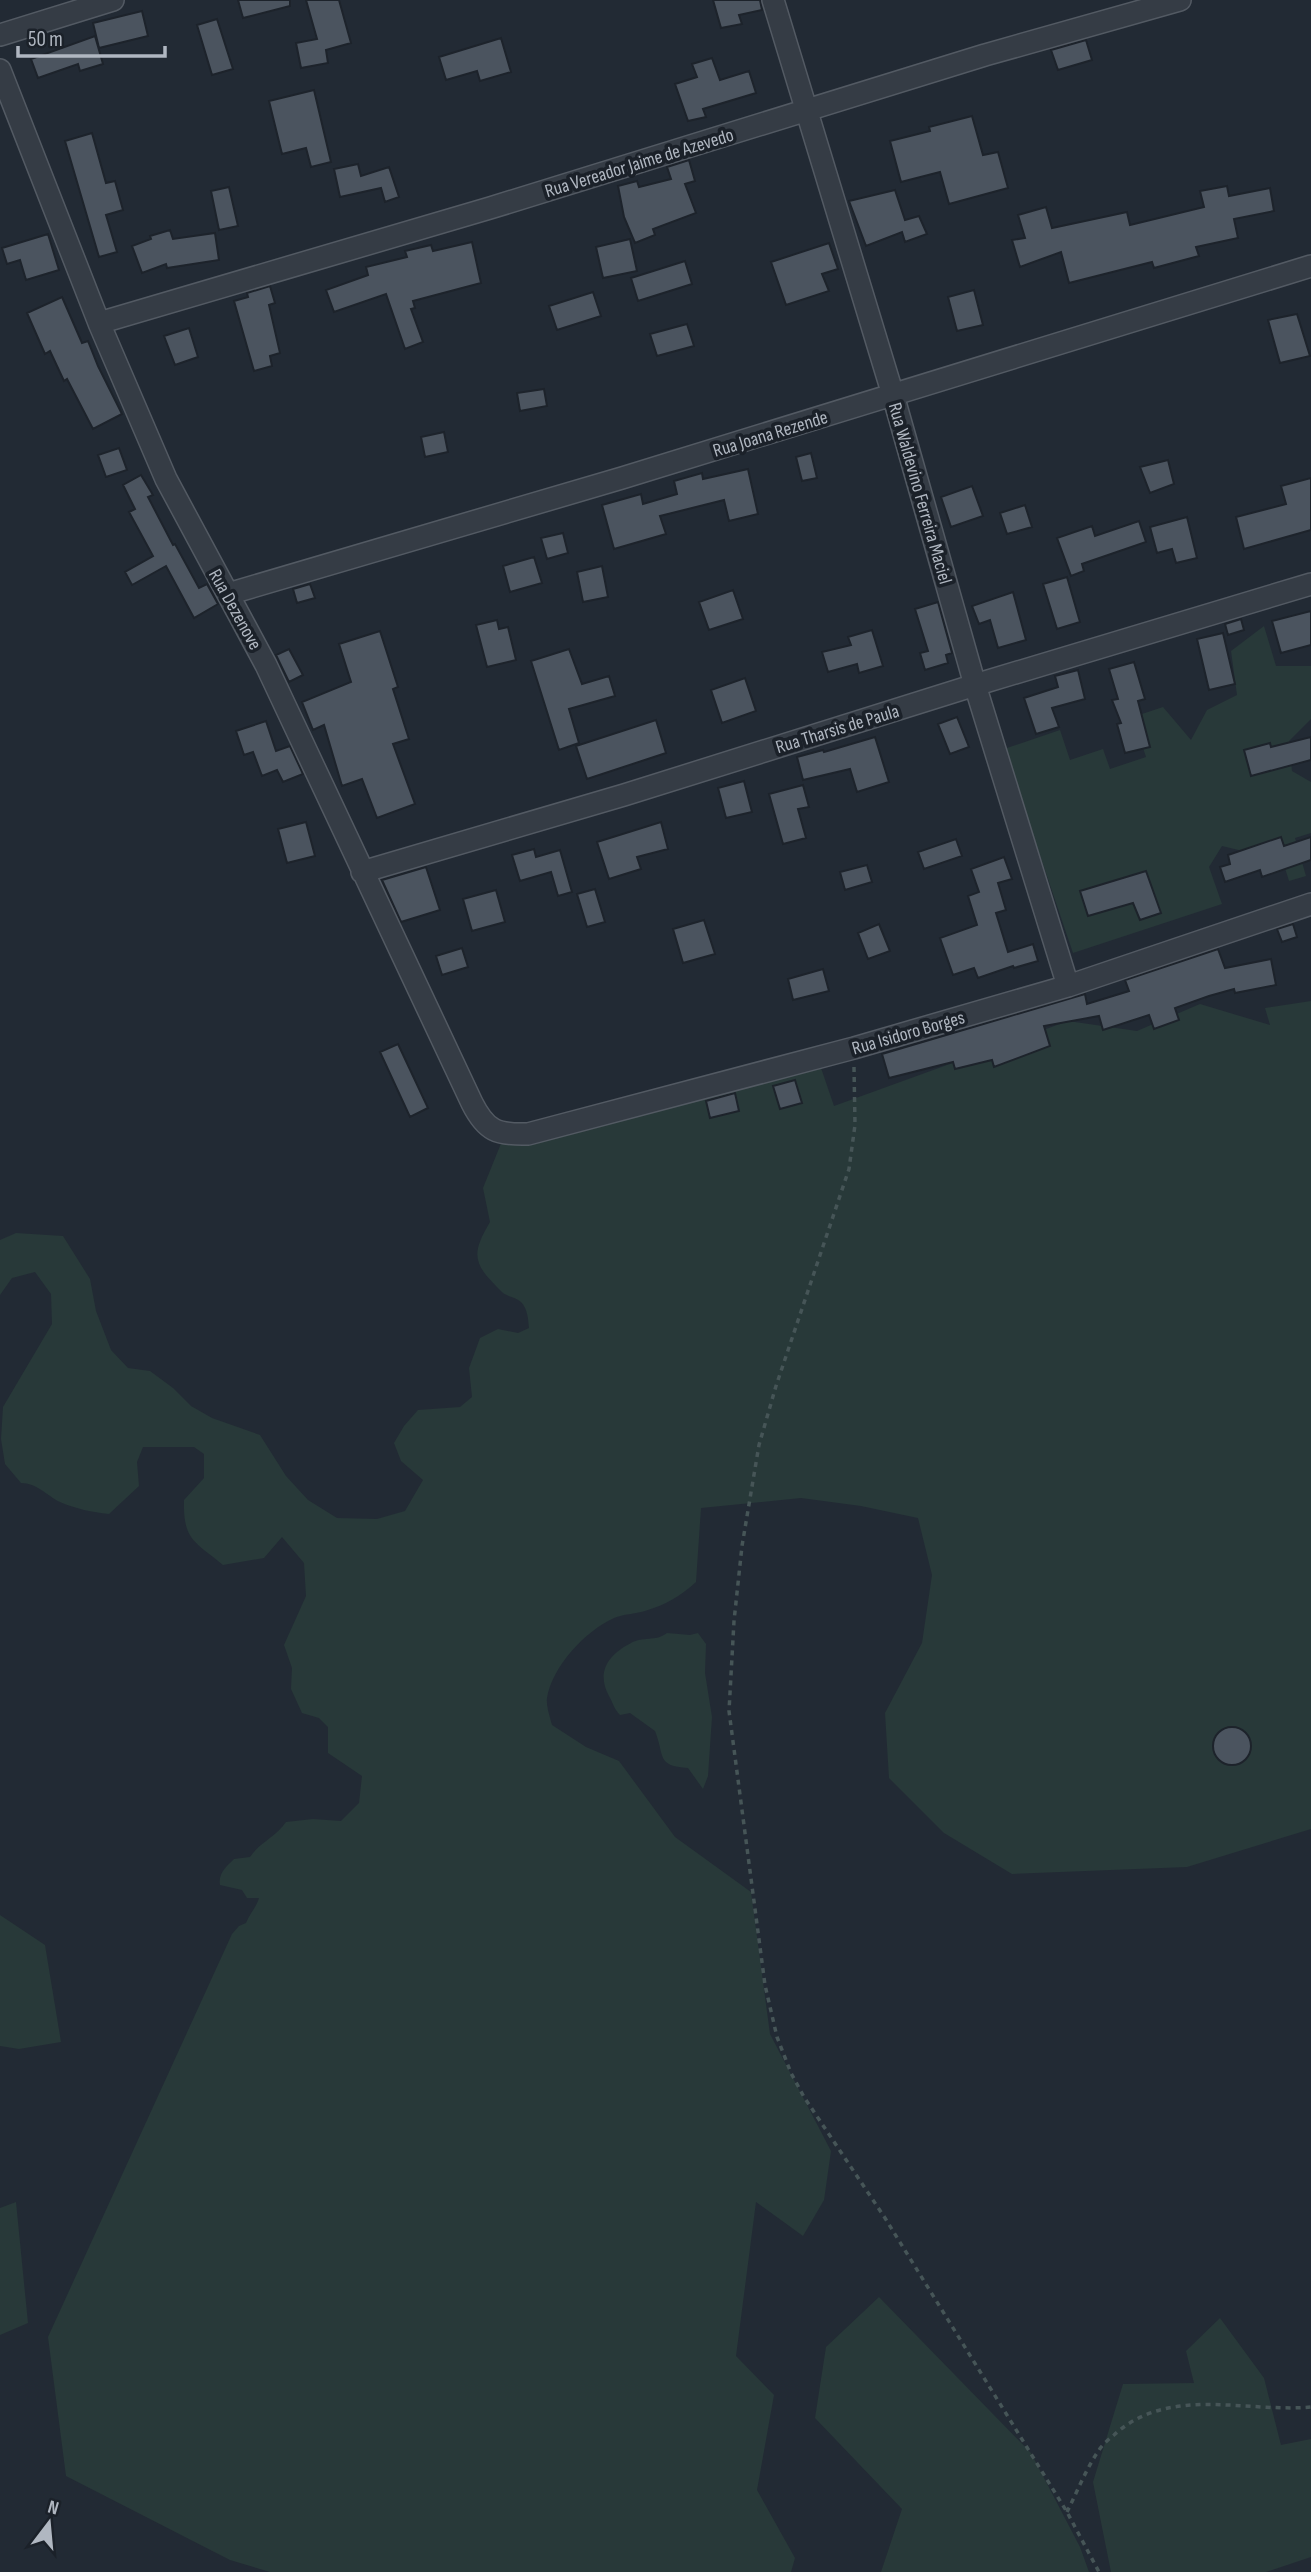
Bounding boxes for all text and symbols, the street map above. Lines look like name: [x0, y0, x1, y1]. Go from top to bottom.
scale bar: [18, 14, 164, 58]
text: 50 m: [28, 27, 63, 52]
street label: Rua Vereador Jaime de Azevedo: [542, 124, 737, 203]
street label: Rua Waldevino Ferreira Maciel: [883, 400, 957, 587]
street label: Rua Joana Rezende: [710, 406, 831, 463]
street label: Rua Dezenove: [203, 565, 266, 654]
street label: Rua Tharsis de Paula: [773, 700, 902, 759]
street label: Rua Isidoro Borges: [849, 1006, 968, 1061]
north arrow: [14, 2488, 84, 2558]
text: N: [45, 2496, 61, 2521]

